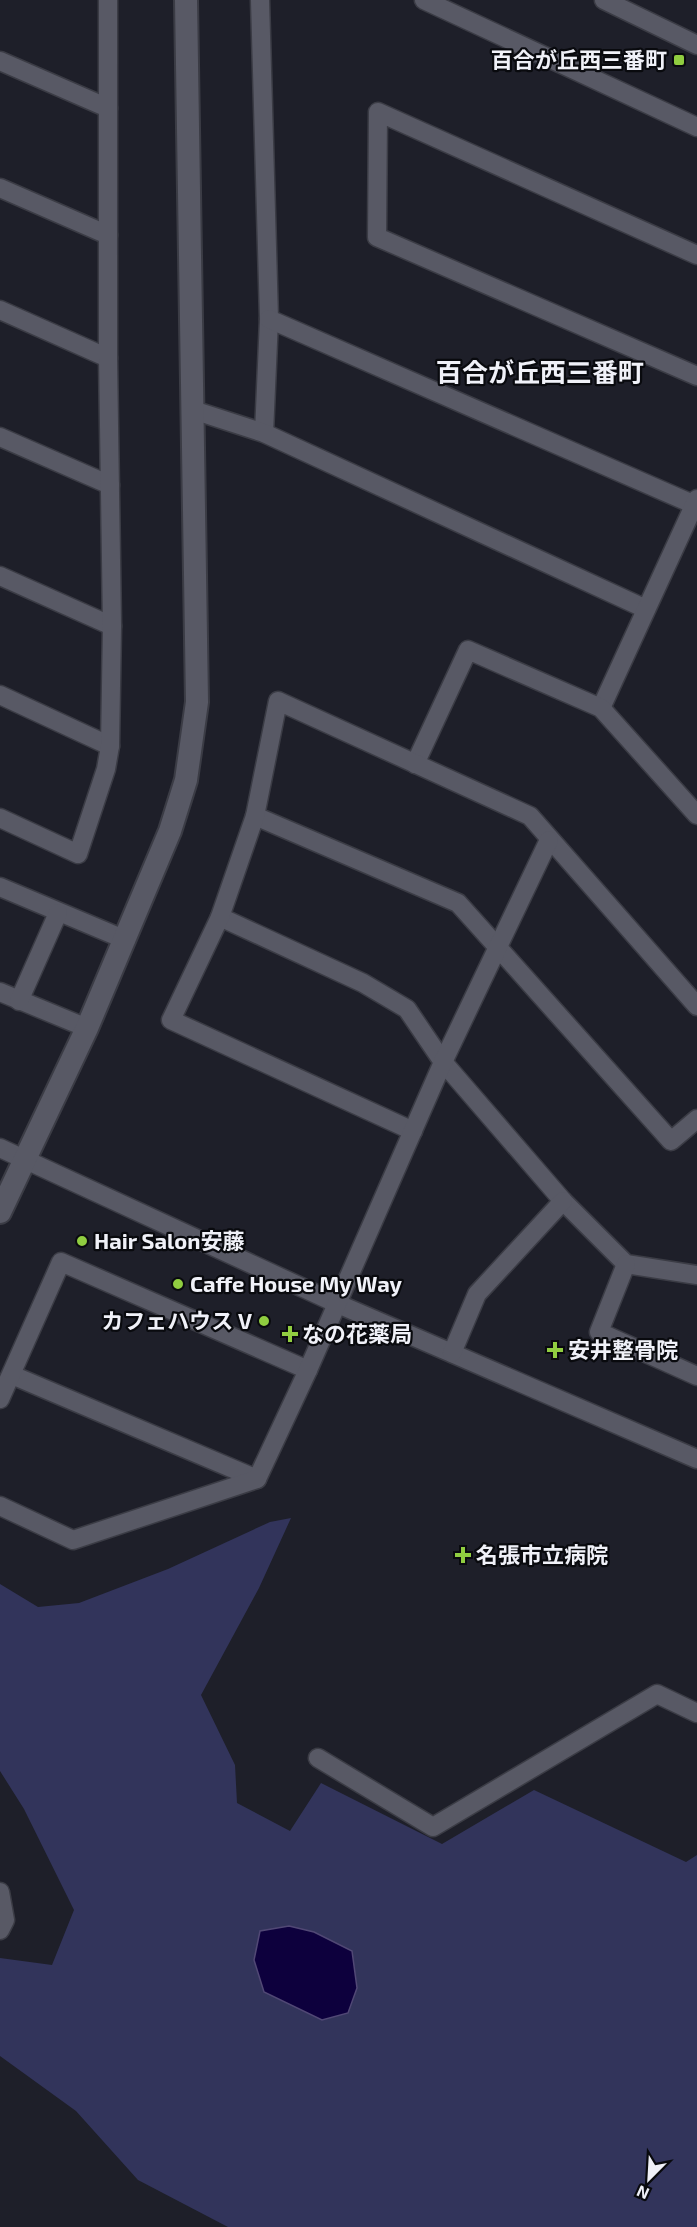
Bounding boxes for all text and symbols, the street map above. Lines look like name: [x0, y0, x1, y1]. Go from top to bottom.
place label: 百合が丘西三番町: [491, 46, 667, 72]
marker: 百合が丘西三番町: [672, 53, 686, 67]
district label: 百合が丘西三番町: [436, 356, 644, 387]
place label: Hair Salon安藤: [94, 1227, 244, 1253]
marker: Hair Salon安藤: [75, 1234, 89, 1248]
place label: Caffe House My Way: [190, 1270, 403, 1297]
marker: Caffe House My Way: [171, 1277, 185, 1291]
place label: カフェハウス V: [101, 1307, 252, 1333]
marker: カフェハウス V: [257, 1314, 271, 1328]
place label: なの花薬局: [302, 1320, 412, 1346]
marker: なの花薬局: [283, 1327, 297, 1341]
place label: 安井整骨院: [568, 1336, 678, 1362]
marker: 安井整骨院: [546, 1341, 564, 1359]
place label: 名張市立病院: [476, 1541, 608, 1567]
marker: 名張市立病院: [454, 1546, 472, 1564]
north arrow: [619, 2149, 679, 2209]
text: N: [634, 2182, 652, 2204]

